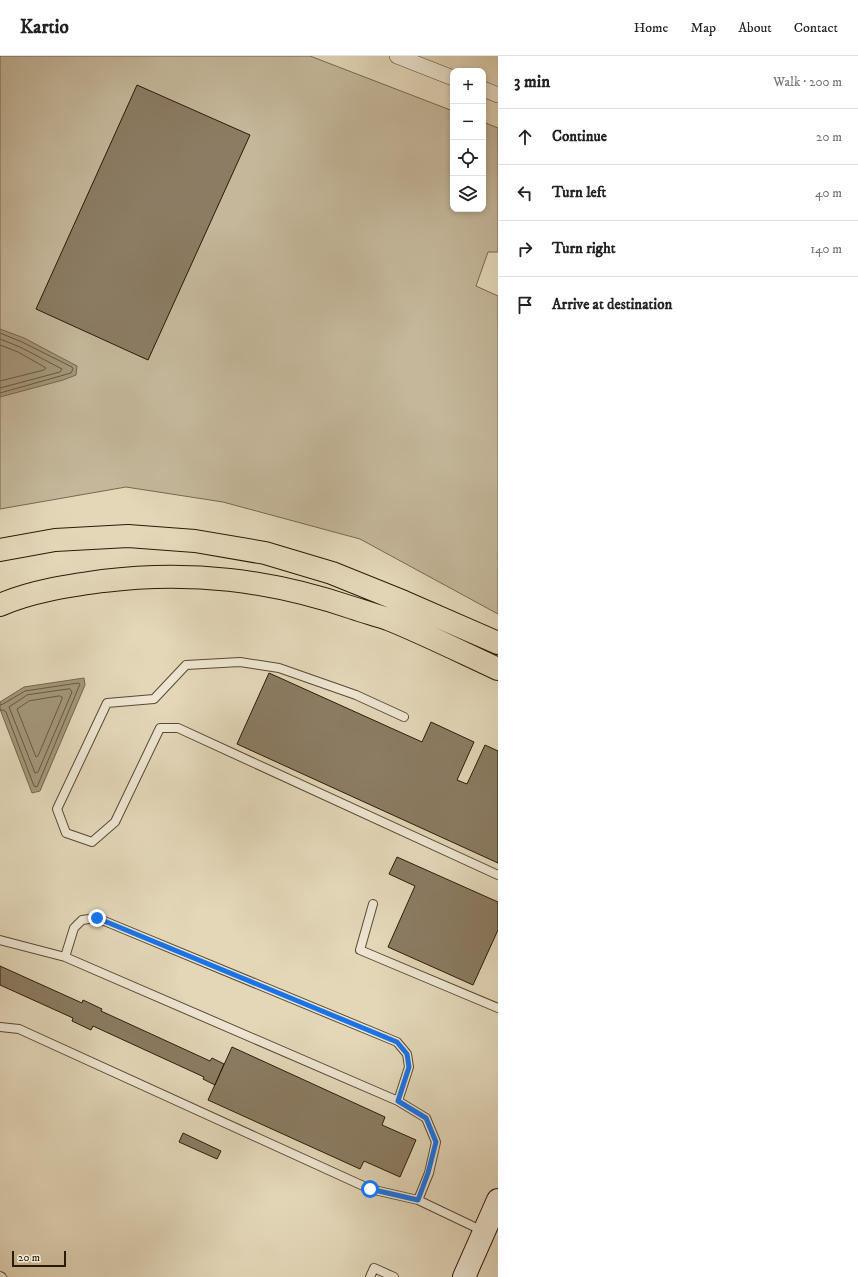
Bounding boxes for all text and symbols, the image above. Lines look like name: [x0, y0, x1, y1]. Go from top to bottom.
text: Kartio: [20, 16, 69, 39]
text: Home: [634, 19, 668, 37]
text: Map: [690, 19, 716, 37]
text: About: [738, 19, 772, 37]
text: Contact: [794, 19, 838, 37]
map controls: [450, 68, 486, 212]
button: +: [450, 68, 486, 104]
text: 3 min: [514, 71, 550, 93]
text: Walk · 200 m: [773, 74, 842, 90]
button: −: [450, 104, 486, 140]
icon: ahead: [514, 126, 536, 148]
text: Continue: [552, 127, 607, 146]
text: 20 m: [816, 129, 842, 145]
button: locate: [450, 140, 486, 176]
button: layers: [450, 176, 486, 212]
icon: left: [514, 182, 536, 204]
text: Turn left: [552, 183, 606, 202]
text: 40 m: [815, 185, 842, 201]
icon: right: [514, 238, 536, 260]
text: Turn right: [552, 239, 615, 258]
text: 140 m: [810, 241, 842, 257]
icon: arrive: [514, 294, 536, 316]
text: Arrive at destination: [552, 295, 672, 314]
route end: [88, 909, 106, 927]
route start: [361, 1180, 379, 1198]
scale bar: [12, 1249, 66, 1268]
text: 20 m: [18, 1251, 40, 1265]

